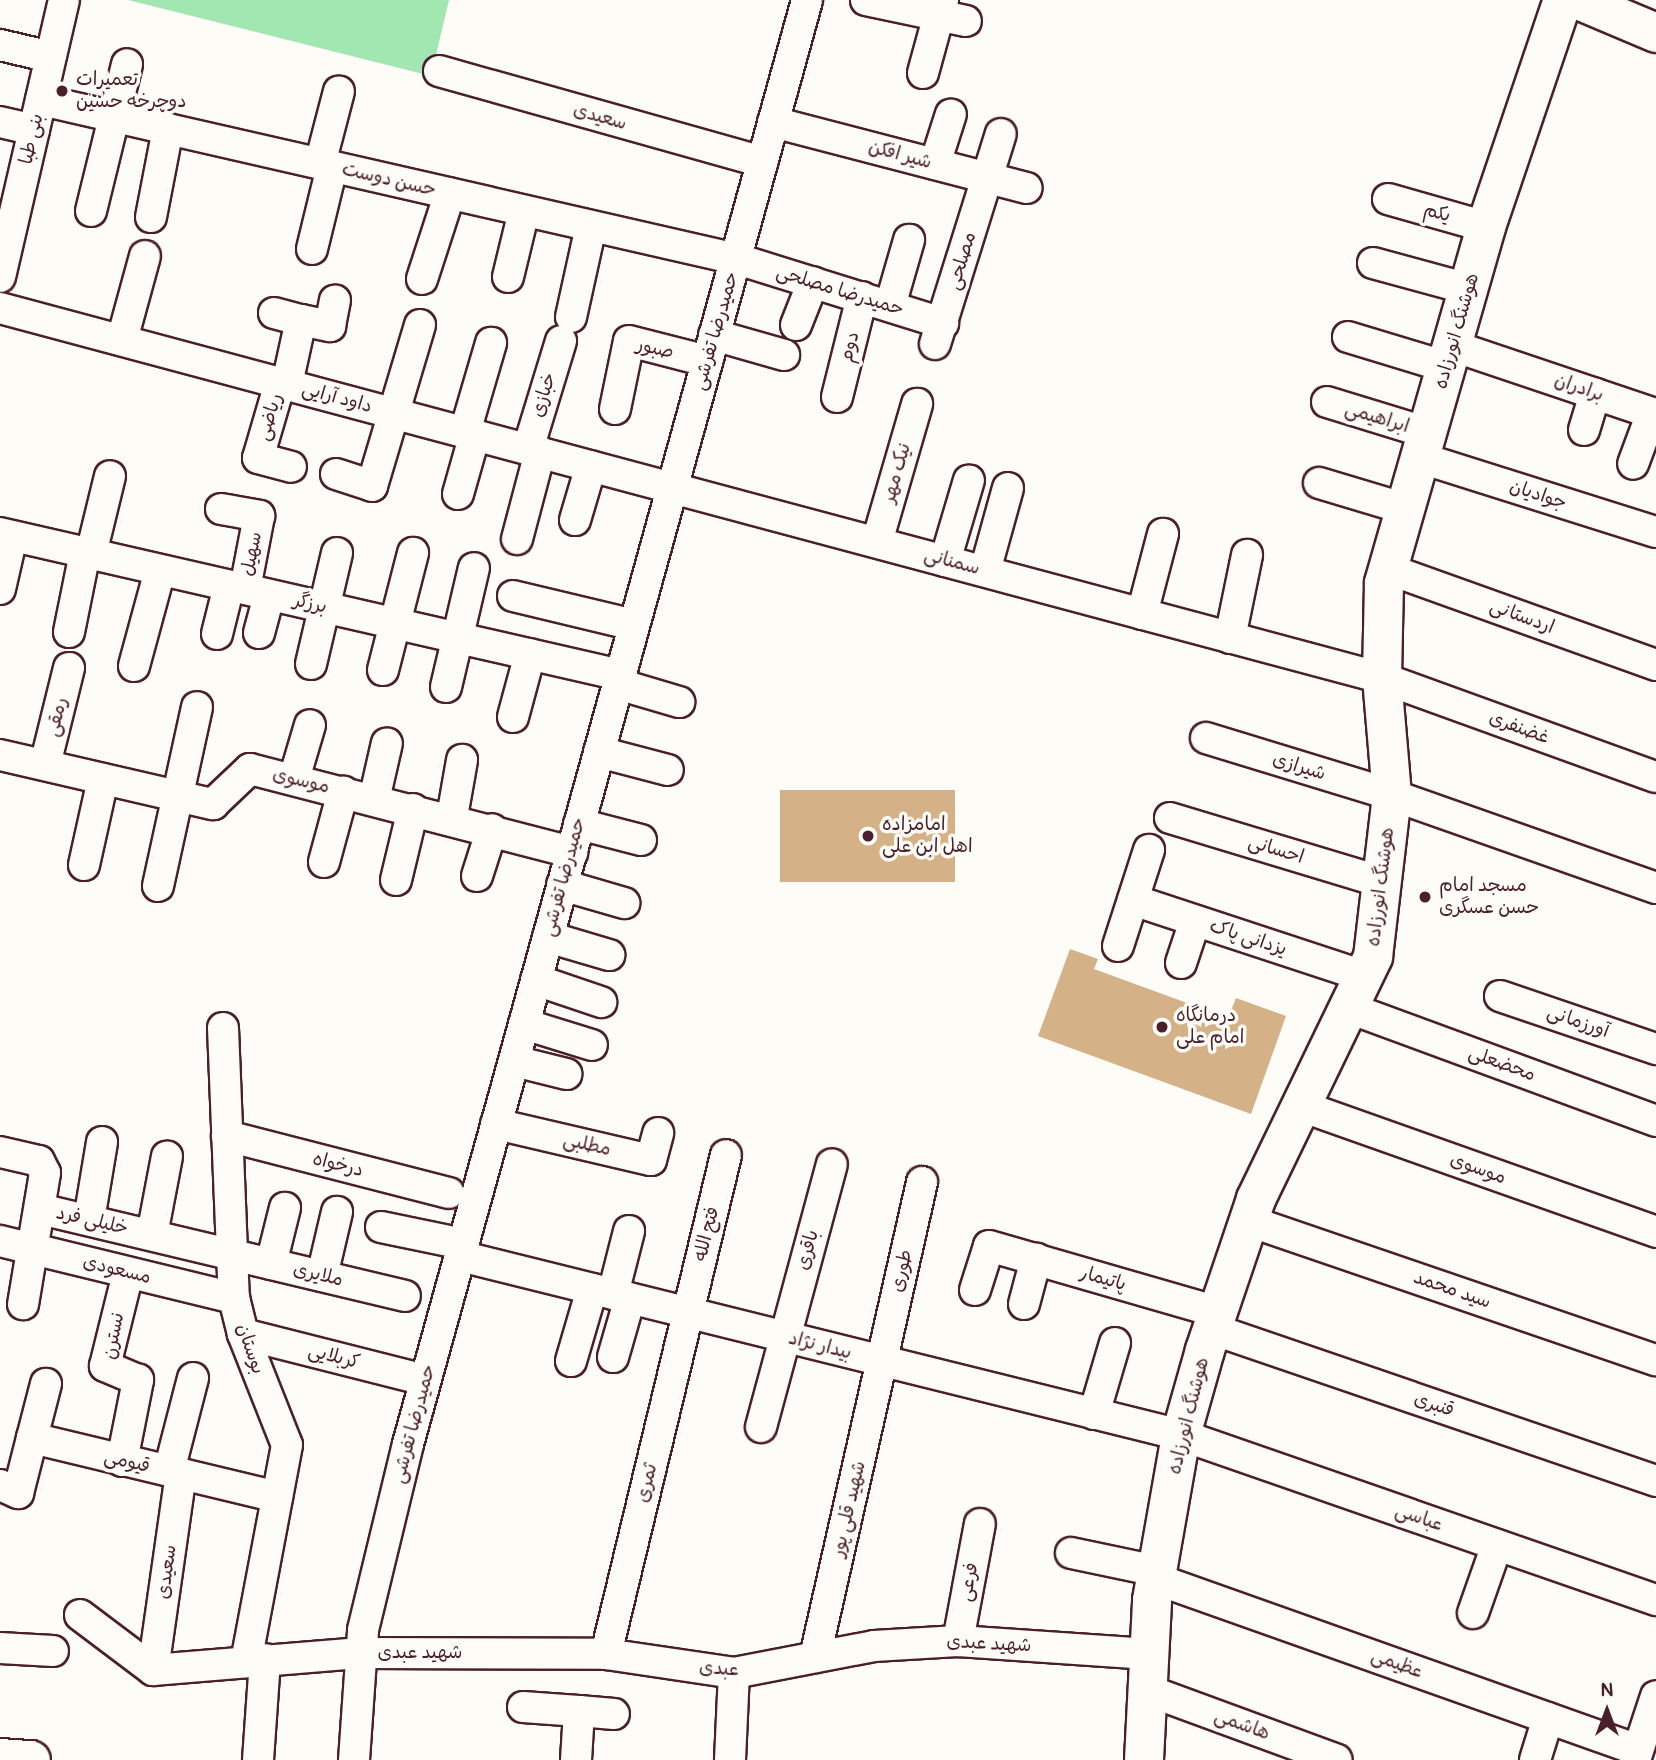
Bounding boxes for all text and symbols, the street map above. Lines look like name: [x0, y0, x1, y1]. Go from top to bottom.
place label: تعمیرات دوچرخه حسین: [76, 69, 186, 113]
marker: تعمیرات دوچرخه حسین: [54, 83, 70, 99]
street label: سعیدی: [571, 99, 629, 135]
street label: بنی طبا: [15, 111, 49, 167]
street label: شیر افکن: [866, 136, 934, 174]
street label: حسن دوست: [340, 158, 438, 202]
street label: یکم: [1421, 198, 1453, 228]
street label: مصلحی: [942, 229, 982, 293]
street label: حمیدرضا مصلحی: [773, 261, 907, 321]
street label: حمیدرضا تفرشی: [688, 269, 744, 393]
street label: هوشنگ انورزاده: [1430, 270, 1484, 392]
street label: دوم: [835, 329, 865, 365]
street label: صبور: [634, 334, 676, 364]
street label: برادران: [1551, 369, 1607, 407]
street label: خبازی: [526, 370, 562, 420]
street label: داود آرایی: [299, 378, 375, 418]
street label: ریاضی: [252, 390, 288, 444]
street label: ابراهیمی: [1342, 397, 1412, 439]
street label: نیک مهر: [878, 441, 916, 505]
street label: جوادیان: [1506, 475, 1570, 515]
street label: سهیل: [237, 530, 267, 578]
street label: سمنانی: [922, 544, 982, 580]
street label: برزگر: [291, 589, 329, 619]
street label: اردستانی: [1487, 595, 1557, 639]
street label: رمقی: [41, 695, 73, 739]
street label: غضنفری: [1486, 707, 1552, 749]
street label: شیرازی: [1270, 748, 1328, 786]
street label: موسوی: [270, 763, 332, 799]
place label: امامزاده اهل ابن علی: [882, 814, 973, 858]
street label: حمیدرضا تفرشی: [537, 815, 591, 939]
street label: هوشنگ انورزاده: [1362, 826, 1400, 948]
marker: امامزاده اهل ابن علی: [860, 828, 876, 844]
street label: احسانی: [1246, 831, 1306, 869]
place label: مسجد امام حسن عسگری: [1439, 875, 1539, 919]
marker: مسجد امام حسن عسگری: [1417, 889, 1433, 905]
street label: یزدانی پاک: [1207, 915, 1289, 961]
street label: آورزمانی: [1544, 1001, 1612, 1043]
place label: درمانگاه امام علی: [1176, 1005, 1244, 1049]
marker: درمانگاه امام علی: [1154, 1019, 1170, 1035]
street label: محضعلی: [1465, 1041, 1539, 1087]
street label: مطلبی: [561, 1128, 613, 1162]
street label: درخواه: [310, 1148, 366, 1182]
street label: موسوی: [1447, 1148, 1509, 1190]
street label: خلیلی فرد: [54, 1202, 130, 1240]
street label: فتح الله: [689, 1204, 725, 1264]
street label: باقری: [792, 1227, 824, 1273]
street label: طوری: [886, 1247, 918, 1295]
street label: مسعودی: [81, 1251, 153, 1289]
street label: ملایری: [291, 1258, 345, 1292]
street label: پاتیمار: [1077, 1262, 1129, 1296]
street label: سید محمد: [1410, 1266, 1494, 1314]
street label: نسترن: [98, 1311, 130, 1361]
street label: بوستان: [231, 1321, 269, 1377]
street label: بیدار نژاد: [786, 1327, 854, 1365]
street label: کربلایی: [306, 1340, 362, 1374]
street label: هوشنگ انورزاده: [1163, 1355, 1215, 1477]
street label: حمیدرضا تفرشی: [387, 1362, 441, 1486]
street label: قنبری: [1411, 1388, 1457, 1422]
street label: قیومی: [102, 1446, 152, 1478]
street label: شهید قلی پور: [827, 1459, 871, 1559]
street label: ثمری: [631, 1461, 663, 1505]
street label: عباسی: [1392, 1499, 1446, 1537]
street label: سعیدی: [152, 1543, 182, 1601]
street label: فرعی: [954, 1561, 984, 1603]
street label: شهید عبدی: [946, 1630, 1032, 1658]
street label: شهید عبدی: [377, 1642, 463, 1664]
street label: عظیمی: [1368, 1644, 1426, 1684]
street label: عبدی: [698, 1656, 740, 1682]
north arrow: [1572, 1676, 1642, 1746]
text: N: [1601, 1678, 1613, 1702]
street label: هاشمی: [1211, 1705, 1273, 1745]

